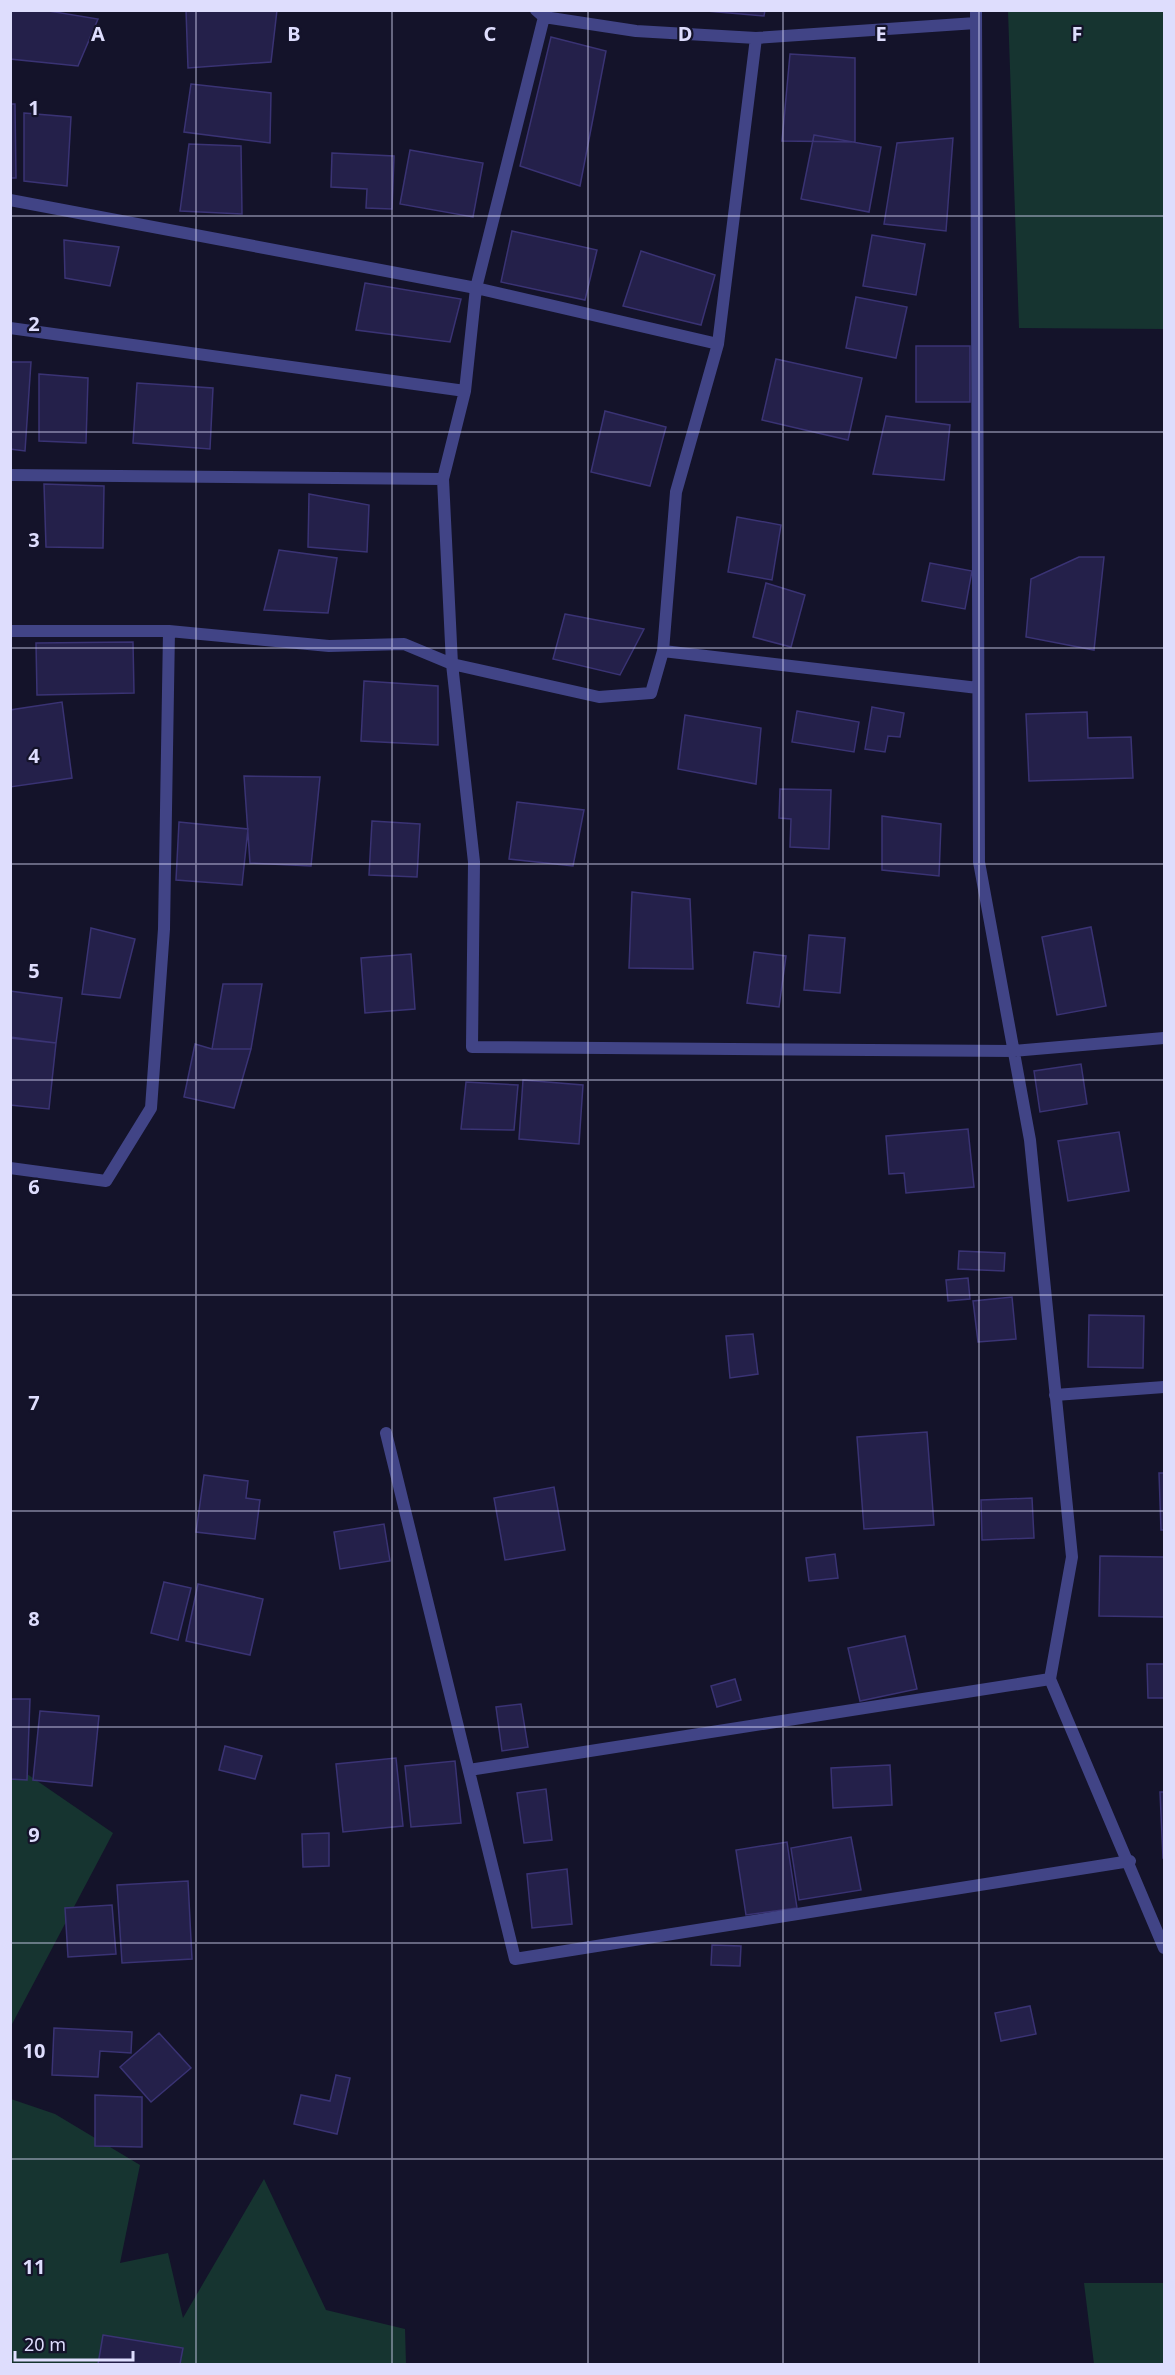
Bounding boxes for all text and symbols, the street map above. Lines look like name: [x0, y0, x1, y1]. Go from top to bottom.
text: A: [91, 20, 105, 47]
text: B: [287, 20, 301, 47]
text: C: [484, 20, 497, 47]
text: D: [678, 20, 692, 47]
text: E: [875, 20, 887, 47]
text: F: [1072, 20, 1082, 47]
text: 1: [28, 94, 40, 121]
text: 2: [28, 310, 40, 337]
text: 3: [28, 526, 40, 553]
text: 4: [28, 742, 40, 769]
text: 5: [28, 957, 40, 984]
text: 6: [28, 1173, 40, 1200]
text: 7: [28, 1389, 40, 1416]
text: 8: [28, 1605, 40, 1632]
text: 9: [28, 1821, 40, 1848]
text: 10: [23, 2037, 45, 2064]
text: 11: [23, 2253, 45, 2280]
scale bar: [15, 2324, 134, 2362]
text: 20 m: [24, 2332, 66, 2356]

